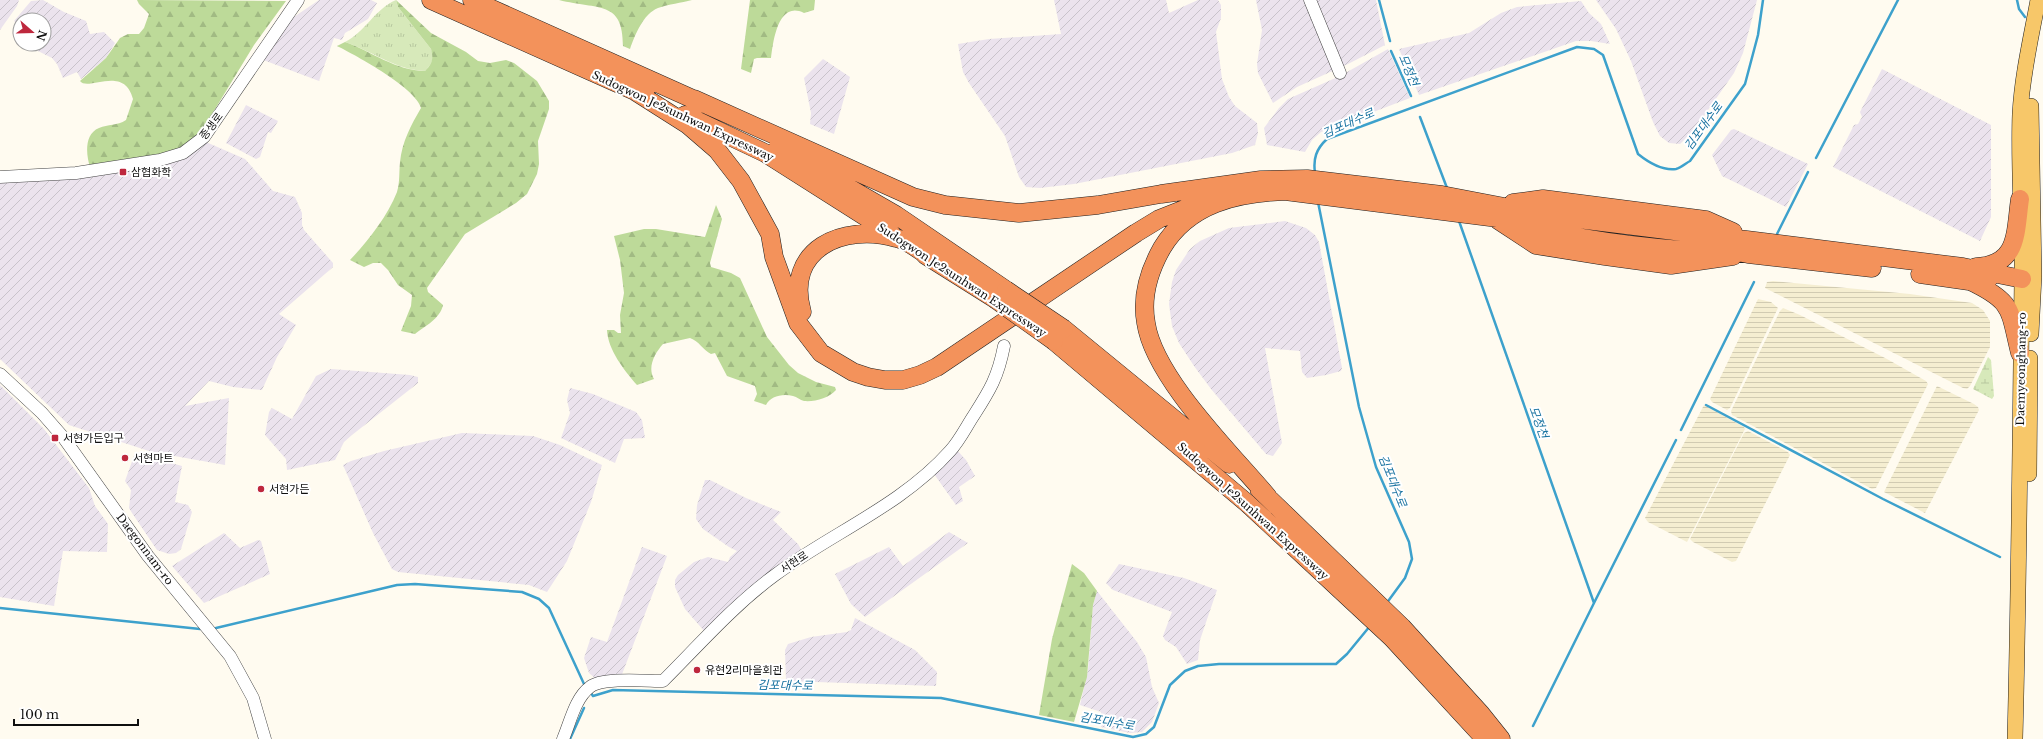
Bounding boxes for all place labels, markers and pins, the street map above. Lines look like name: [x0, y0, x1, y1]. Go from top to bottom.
place label: 삼협화학: [131, 165, 171, 179]
marker: 삼협화학: [118, 167, 128, 177]
place label: 서현가든입구: [63, 431, 124, 445]
marker: 서현가든입구: [50, 433, 60, 443]
place label: 서현마트: [133, 451, 173, 465]
marker: 서현마트: [120, 453, 130, 463]
place label: 서현가든: [269, 482, 309, 496]
marker: 서현가든: [256, 484, 266, 494]
place label: 유현2리마을회관: [705, 663, 783, 677]
marker: 유현2리마을회관: [692, 665, 702, 675]

